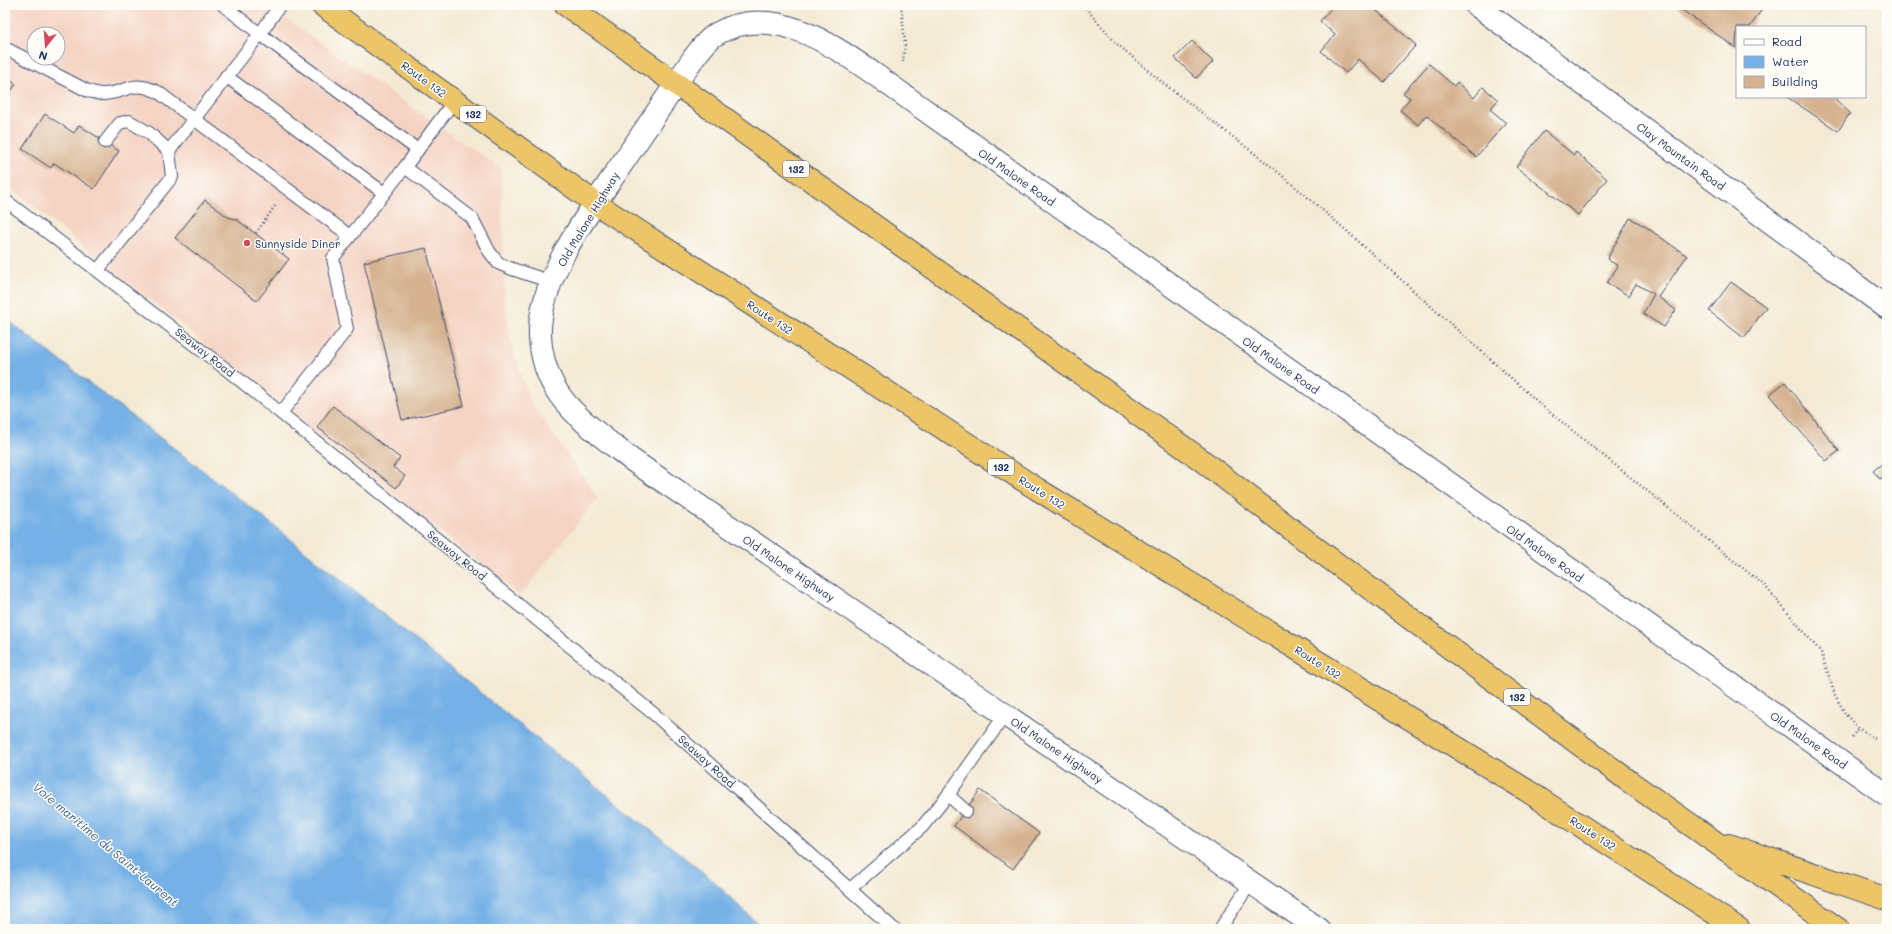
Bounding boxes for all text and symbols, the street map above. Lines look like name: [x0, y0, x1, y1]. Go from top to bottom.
north arrow: [26, 26, 66, 66]
legend: [1736, 26, 1866, 98]
text: Road: [1772, 33, 1802, 49]
text: N: [37, 48, 49, 64]
text: Water: [1772, 53, 1809, 69]
street label: Route 132: [398, 58, 450, 100]
text: Building: [1772, 73, 1818, 89]
road number: 132: [460, 106, 486, 122]
street label: Clay Mountain Road: [1634, 119, 1728, 193]
street label: Old Malone Road: [976, 145, 1058, 209]
road number: 132: [783, 161, 809, 177]
street label: Old Malone Highway: [554, 169, 622, 269]
place label: Sunnyside Diner: [255, 236, 341, 251]
marker: Sunnyside Diner: [242, 238, 252, 248]
street label: Route 132: [744, 296, 796, 338]
street label: Seaway Road: [172, 324, 238, 380]
street label: Old Malone Road: [1240, 333, 1322, 397]
road number: 132: [988, 459, 1014, 475]
street label: Route 132: [1016, 472, 1068, 512]
street label: Old Malone Road: [1504, 521, 1586, 585]
street label: Seaway Road: [424, 527, 490, 583]
street label: Old Malone Highway: [740, 532, 838, 605]
street label: Route 132: [1292, 642, 1344, 682]
road number: 132: [1504, 689, 1530, 705]
street label: Old Malone Road: [1768, 708, 1850, 772]
street label: Old Malone Highway: [1008, 714, 1106, 787]
street label: Seaway Road: [675, 731, 739, 791]
water label: Voie maritime du Saint-Laurent: [30, 778, 182, 910]
street label: Route 132: [1567, 812, 1619, 854]

